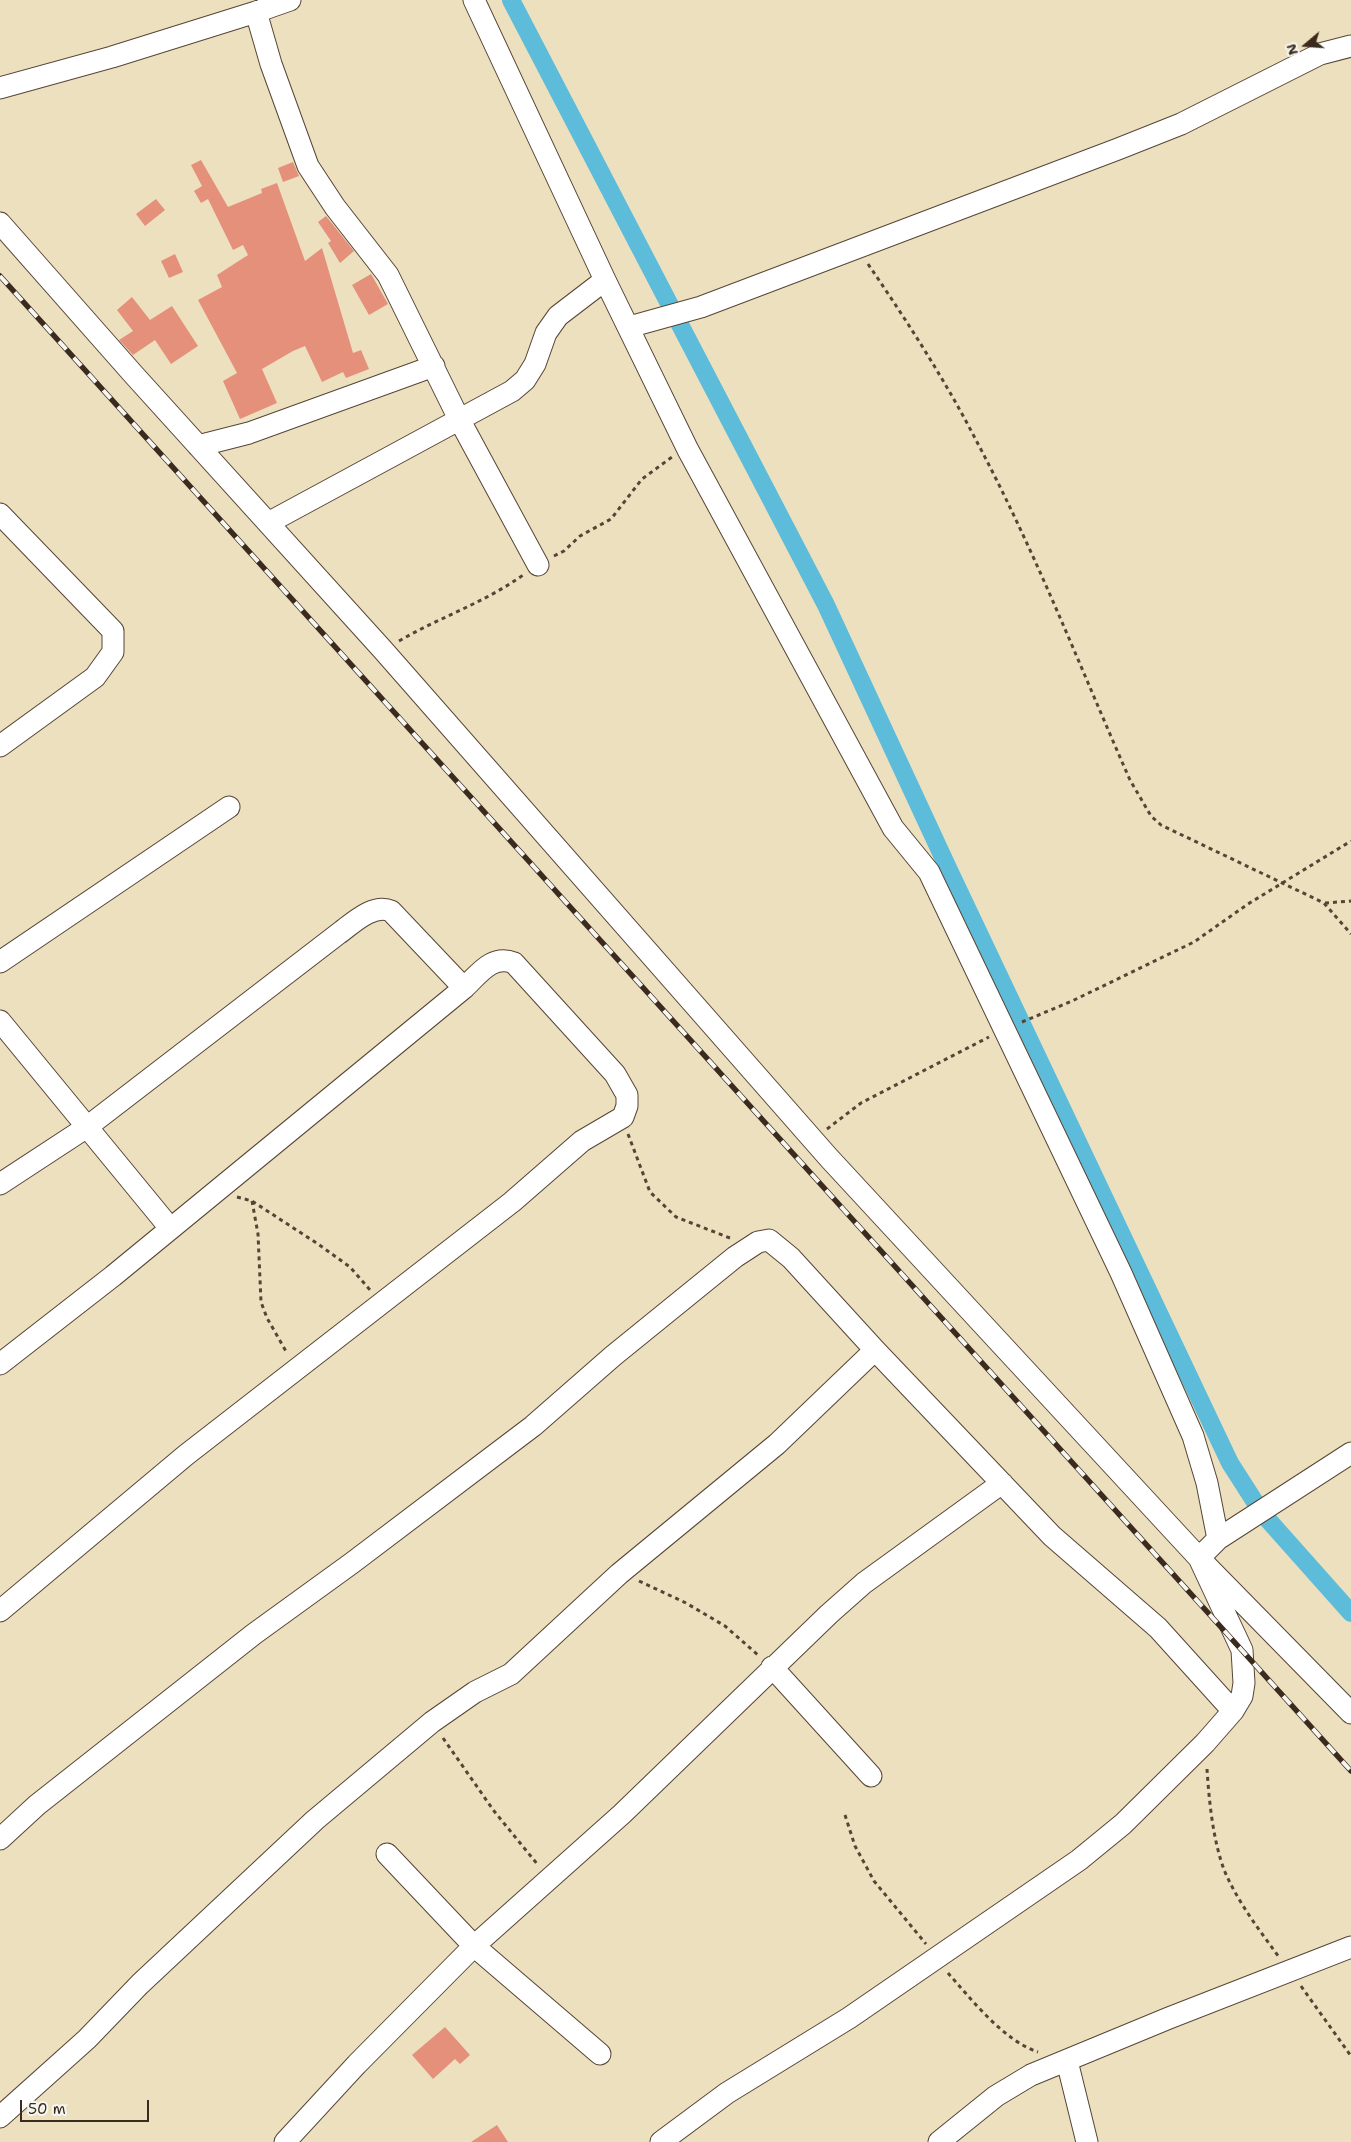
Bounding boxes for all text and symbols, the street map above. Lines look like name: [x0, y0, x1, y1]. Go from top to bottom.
north arrow: [1281, 20, 1331, 70]
text: N: [1281, 42, 1302, 58]
scale bar: [22, 2090, 151, 2122]
text: 50 m: [28, 2099, 66, 2119]

